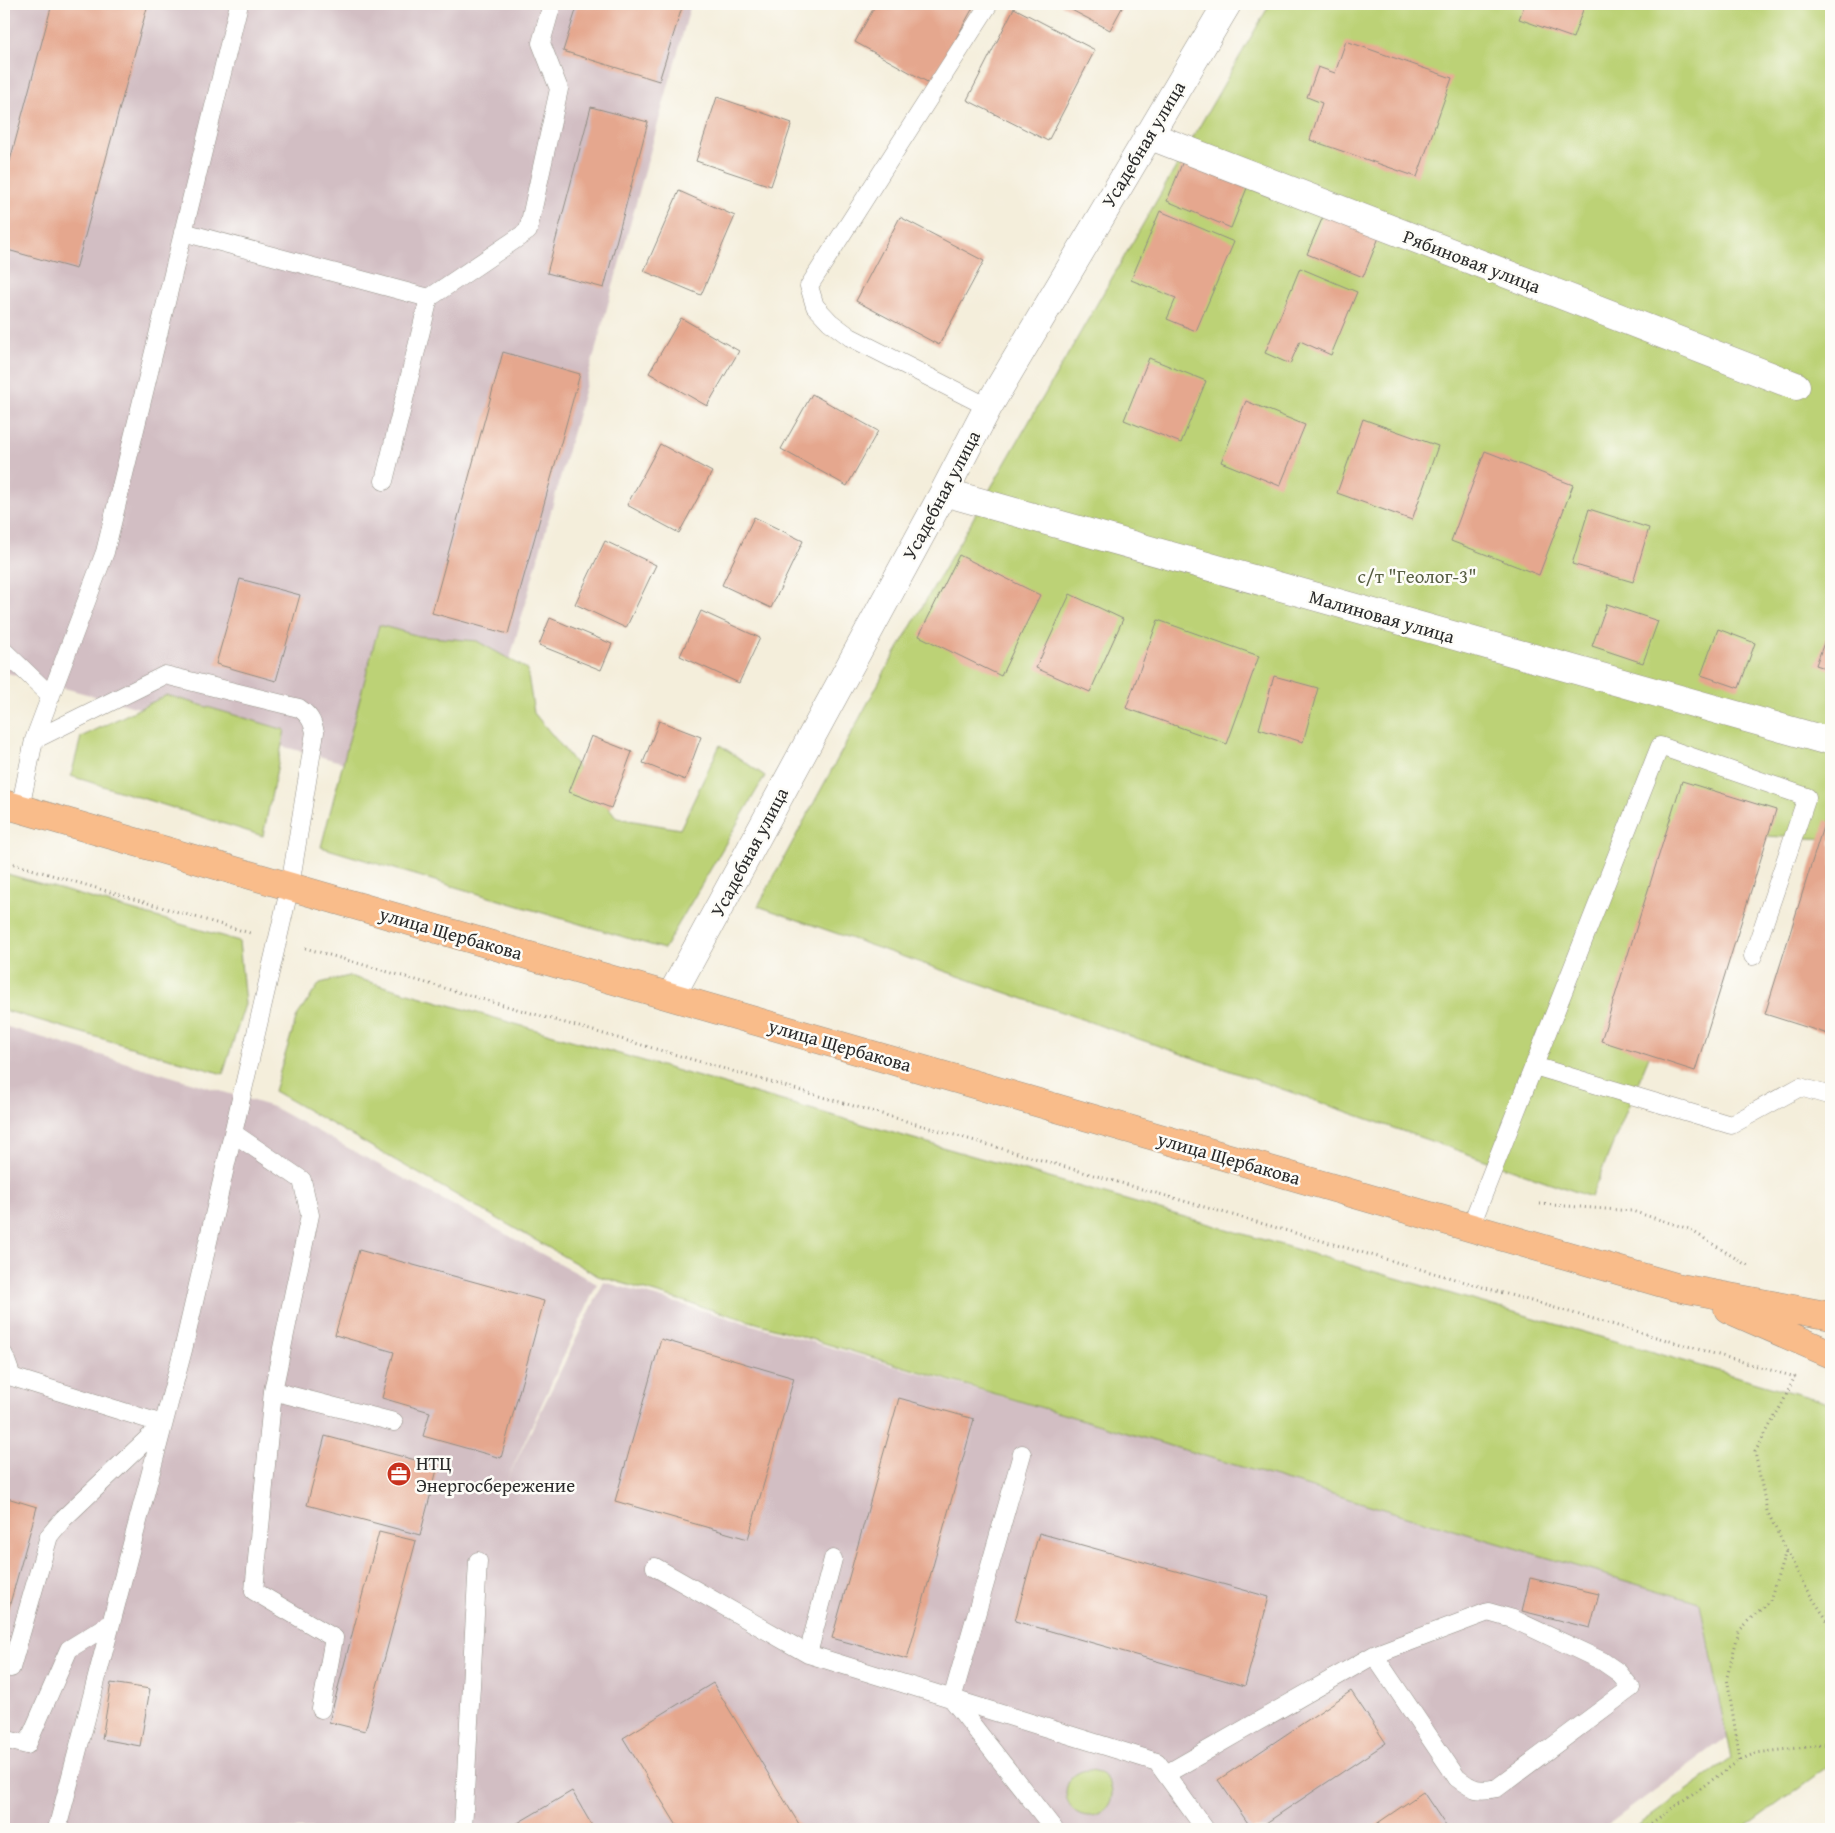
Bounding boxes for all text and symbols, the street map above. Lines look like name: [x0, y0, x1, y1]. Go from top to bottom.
street label: Усадебная улица: [1094, 75, 1192, 213]
street label: Рябиновая улица: [1399, 222, 1545, 300]
street label: Усадебная улица: [895, 425, 987, 565]
park label: с/т "Геолог-3": [1357, 562, 1477, 590]
street label: Малиновая улица: [1306, 582, 1458, 650]
street label: Усадебная улица: [703, 782, 795, 922]
street label: улица Щербакова: [375, 899, 526, 967]
street label: улица Щербакова: [764, 1011, 915, 1079]
street label: улица Щербакова: [1153, 1124, 1304, 1192]
place label: НТЦ Энергосбережение: [416, 1449, 575, 1499]
office icon: НТЦ Энергосбережение: [386, 1461, 412, 1487]

